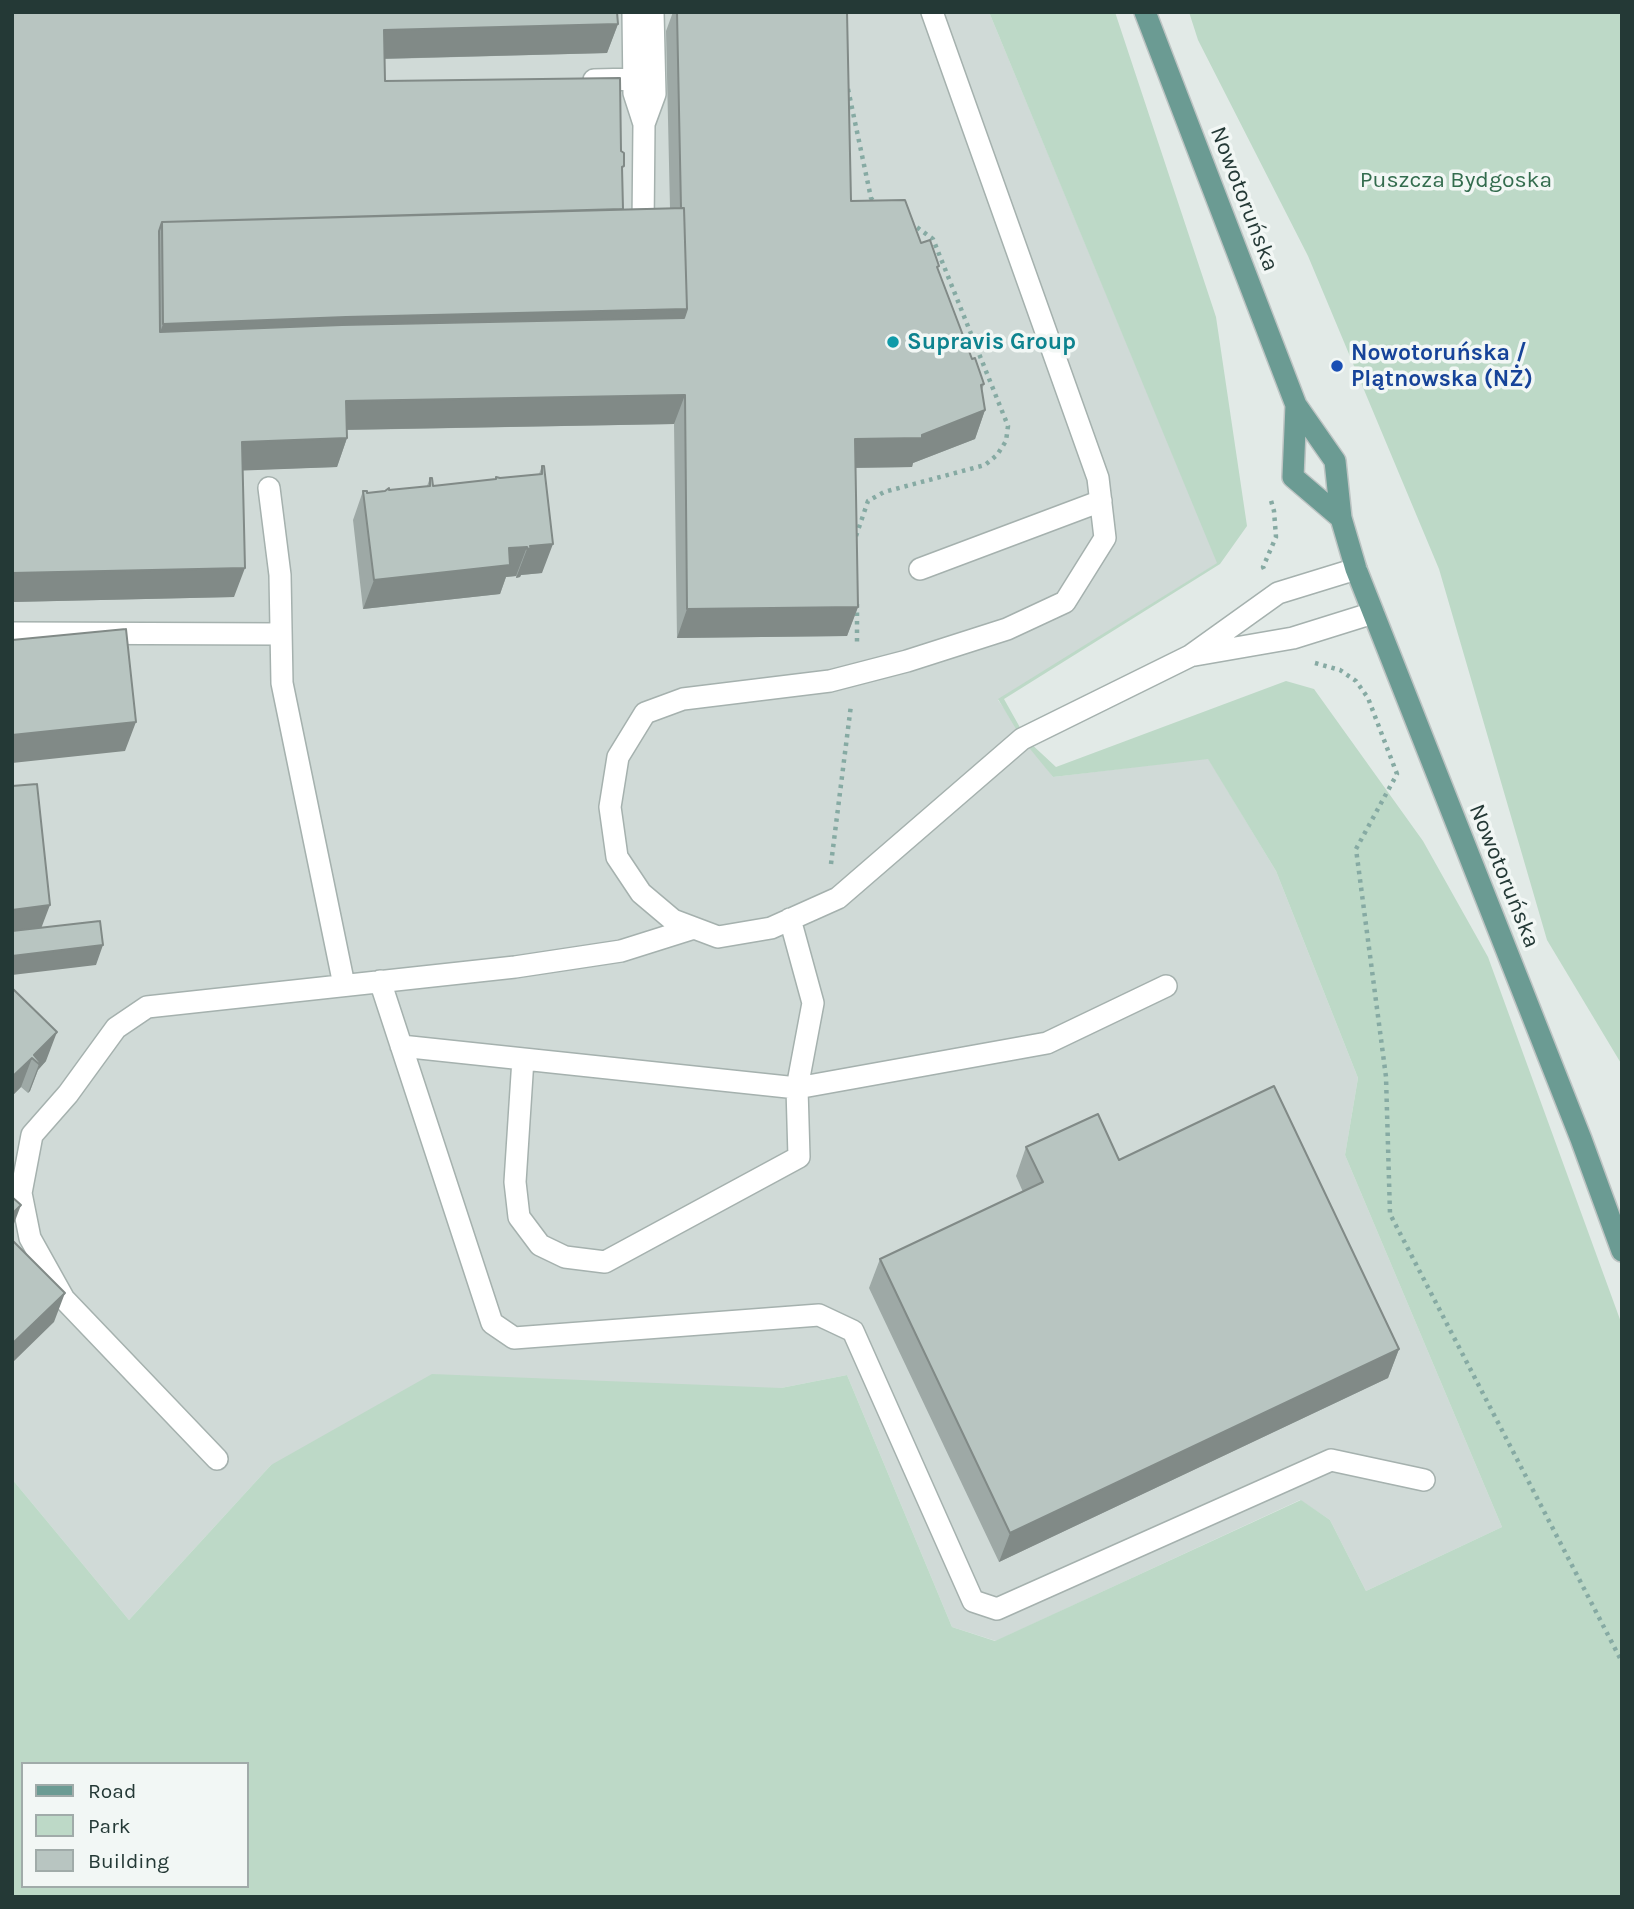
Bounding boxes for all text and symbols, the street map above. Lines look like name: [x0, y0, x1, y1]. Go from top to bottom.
street label: Nowotoruńska: [1204, 123, 1284, 275]
park label: Puszcza Bydgoska: [1360, 166, 1552, 194]
place label: Supravis Group: [907, 328, 1076, 356]
marker: Supravis Group: [885, 334, 901, 350]
place label: Nowotoruńska / Plątnowska (NŻ): [1351, 339, 1533, 393]
marker: Nowotoruńska / Plątnowska (NŻ): [1329, 358, 1345, 374]
street label: Nowotoruńska: [1463, 800, 1545, 952]
legend: [21, 1762, 248, 1888]
text: Road: [88, 1779, 136, 1803]
text: Park: [88, 1814, 131, 1838]
text: Building: [88, 1849, 169, 1873]

